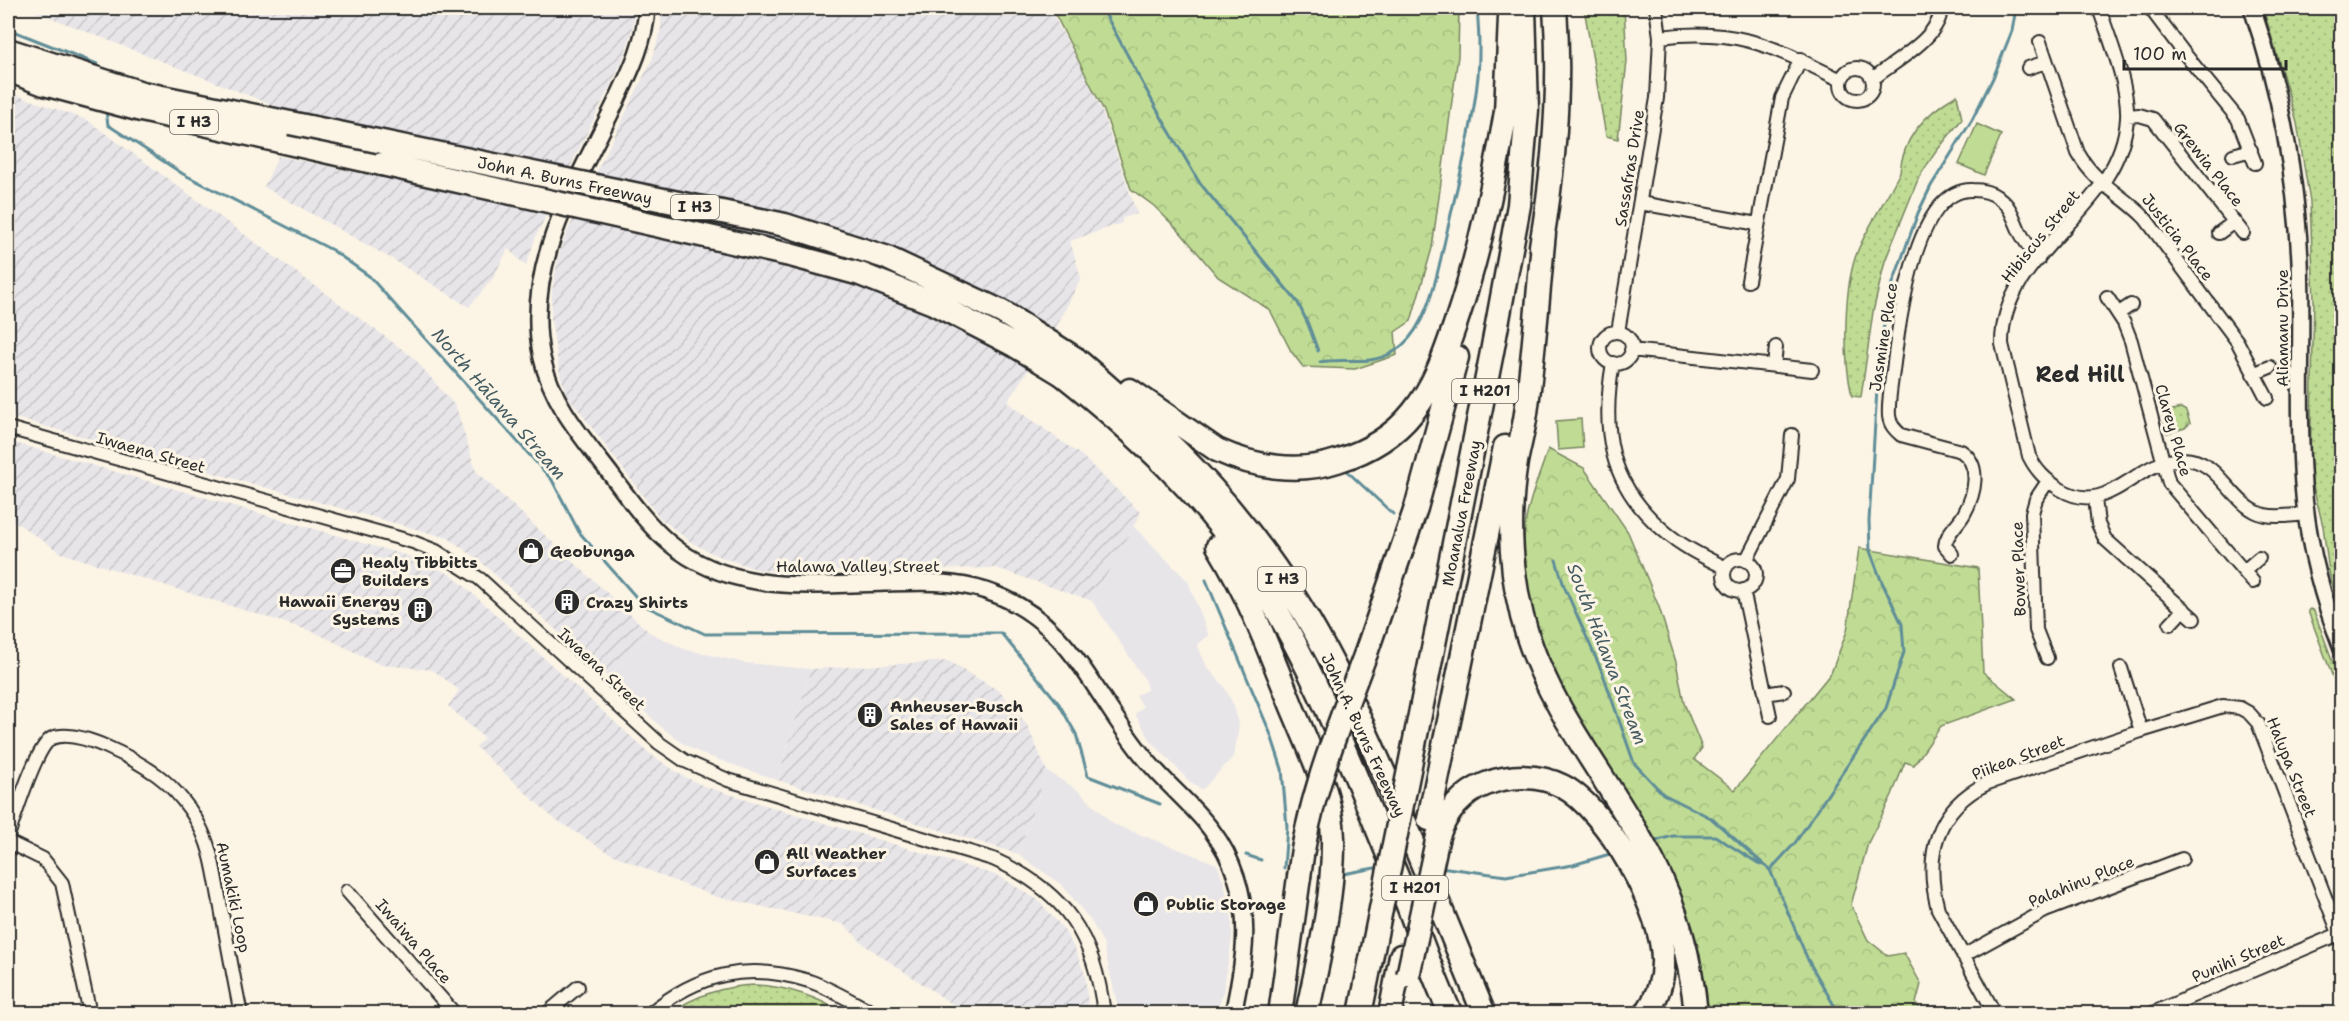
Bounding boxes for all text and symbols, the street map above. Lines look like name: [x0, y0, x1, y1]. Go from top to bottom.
scale bar: [2124, 33, 2286, 71]
text: 100 m: [2133, 42, 2187, 66]
street label: Sassafras Drive: [1610, 108, 1649, 228]
road number: I H3: [170, 110, 218, 134]
street label: Grewia Place: [2169, 118, 2248, 211]
street label: John A. Burns Freeway: [475, 152, 654, 209]
street label: Hibiscus Street: [1996, 185, 2084, 287]
street label: Justicia Place: [2137, 189, 2218, 285]
road number: I H3: [671, 195, 719, 219]
street label: Aliamanu Drive: [2272, 269, 2293, 387]
street label: Jasmine Place: [1865, 281, 1902, 393]
water label: North Hālawa Stream: [426, 323, 572, 485]
district label: Red Hill: [2035, 360, 2125, 389]
road number: I H201: [1452, 379, 1518, 403]
street label: Clarey Place: [2150, 381, 2197, 479]
street label: Iwaena Street: [94, 427, 208, 478]
street label: Moanalua Freeway: [1437, 438, 1486, 588]
street label: Bower Place: [2006, 521, 2031, 617]
shop icon: Geobunga: [516, 536, 546, 566]
place label: Geobunga: [550, 541, 635, 562]
place label: Healy Tibbitts Builders: [362, 552, 478, 591]
office icon: Healy Tibbitts Builders: [328, 556, 358, 586]
street label: Halawa Valley Street: [776, 556, 940, 577]
water label: South Hālawa Stream: [1561, 560, 1653, 748]
road number: I H3: [1258, 567, 1306, 591]
building icon: Crazy Shirts: [552, 587, 582, 617]
place label: Hawaii Energy Systems: [279, 591, 400, 630]
place label: Crazy Shirts: [586, 592, 688, 613]
building icon: Hawaii Energy Systems: [405, 595, 435, 625]
street label: Iwaena Street: [553, 623, 650, 715]
street label: John A. Burns Freeway: [1316, 650, 1411, 821]
place label: Anheuser-Busch Sales of Hawaii: [890, 696, 1023, 735]
building icon: Anheuser-Busch Sales of Hawaii: [855, 700, 885, 730]
street label: Halupa Street: [2262, 714, 2321, 821]
street label: Piikea Street: [1969, 730, 2068, 785]
street label: Aumakiki Loop: [211, 840, 256, 955]
place label: All Weather Surfaces: [786, 843, 887, 882]
shop icon: All Weather Surfaces: [752, 847, 782, 877]
street label: Palahinu Place: [2025, 851, 2137, 912]
road number: I H201: [1382, 876, 1448, 900]
shop icon: Public Storage: [1131, 889, 1161, 919]
street label: Iwaiwa Place: [371, 894, 456, 988]
place label: Public Storage: [1166, 894, 1286, 915]
street label: Punihi Street: [2189, 929, 2288, 987]

